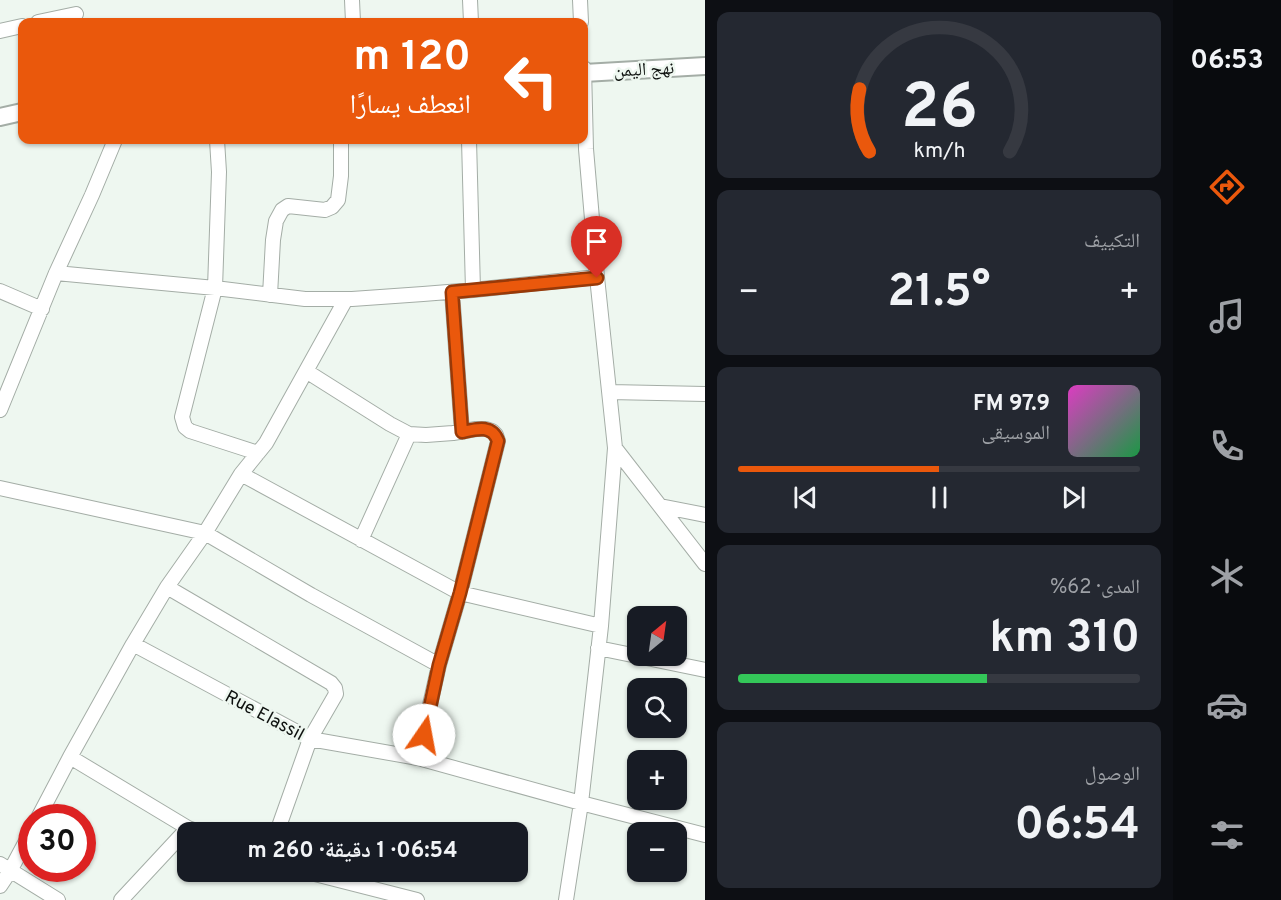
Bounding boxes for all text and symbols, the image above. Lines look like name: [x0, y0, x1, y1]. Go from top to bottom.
text: 120 m: [354, 32, 471, 85]
icon: left: [492, 42, 570, 120]
text: 06:53: [1190, 44, 1264, 78]
street label: نهج اليمن: [613, 57, 675, 84]
text: 26: [901, 71, 977, 150]
text: انعطف يسارًا: [350, 89, 471, 123]
text: km/h: [913, 138, 965, 165]
icon: directions: [1206, 166, 1248, 208]
pin: [571, 216, 622, 278]
icon: arrive: [580, 225, 613, 258]
text: التكييف: [1084, 229, 1140, 255]
text: 21.5°: [888, 265, 990, 322]
text: −: [738, 273, 759, 315]
text: +: [1119, 273, 1140, 315]
icon: music: [1206, 295, 1248, 337]
text: 97.9 FM: [973, 391, 1050, 418]
text: الموسيقى: [982, 421, 1050, 447]
icon: phone: [1206, 425, 1248, 467]
icon: previous: [789, 481, 822, 514]
icon: pause: [923, 481, 956, 514]
icon: next: [1057, 481, 1090, 514]
icon: climate: [1206, 555, 1248, 597]
text: المدى · 62%: [1050, 575, 1140, 601]
north arrow: [627, 606, 687, 666]
map controls: [627, 606, 687, 882]
text: 310 km: [990, 611, 1140, 668]
button: search: [627, 678, 687, 738]
icon: car: [1206, 684, 1248, 726]
street label: Rue Elassil: [221, 686, 308, 747]
position arrow: [392, 703, 456, 767]
button: +: [627, 750, 687, 810]
text: الوصول: [1085, 762, 1140, 788]
text: 06:54: [1015, 798, 1140, 855]
speed limit sign: 30: [18, 804, 96, 882]
icon: filters: [1206, 814, 1248, 856]
button: −: [627, 822, 687, 882]
text: 06:54 · 1 دقيقة · 260 m: [247, 838, 458, 865]

